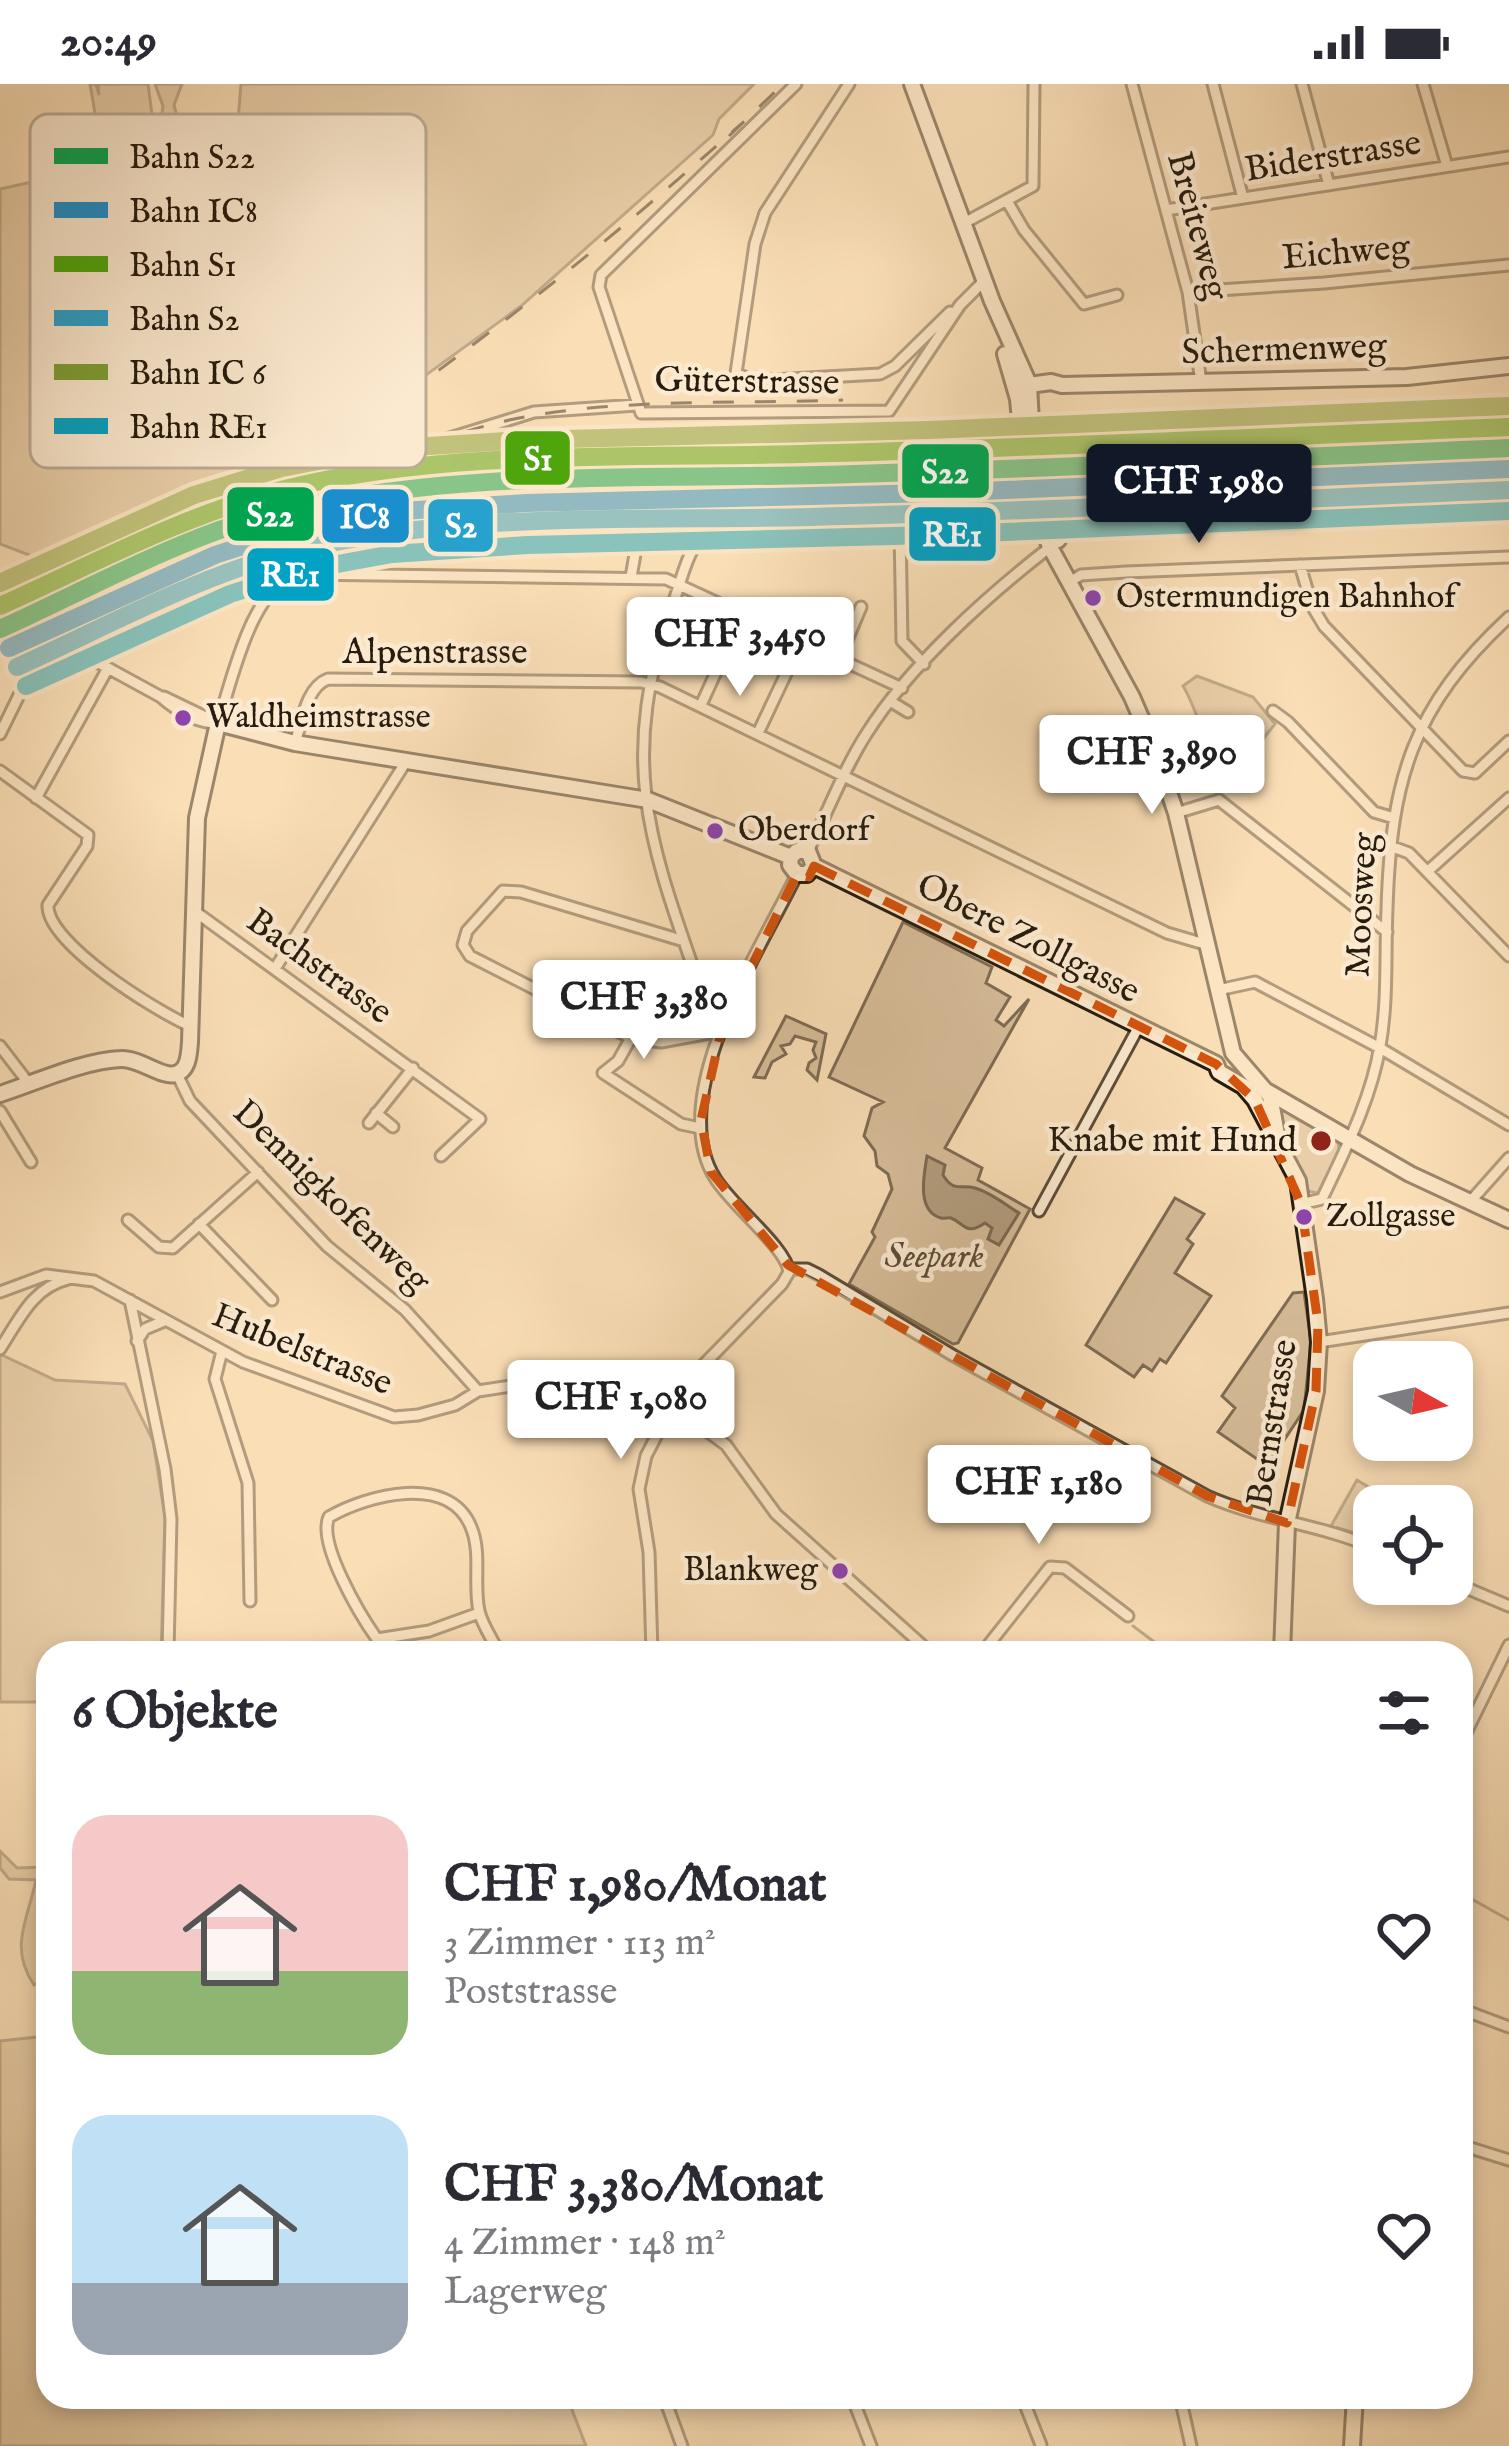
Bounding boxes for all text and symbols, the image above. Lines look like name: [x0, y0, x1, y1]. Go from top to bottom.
text: 20:49: [60, 14, 157, 71]
legend: [30, 114, 426, 468]
street label: Biderstrasse: [1242, 120, 1424, 194]
text: Bahn S22: [129, 138, 255, 180]
street label: Breiteweg: [1155, 147, 1239, 306]
text: Bahn IC8: [129, 192, 258, 234]
street label: Eichweg: [1280, 224, 1412, 281]
text: Bahn S1: [129, 246, 237, 288]
text: Bahn S2: [129, 300, 240, 342]
street label: Schermenweg: [1181, 323, 1388, 377]
text: Bahn IC 6: [129, 354, 267, 396]
street label: Güterstrasse: [654, 357, 840, 407]
text: Bahn RE1: [129, 408, 268, 450]
line badge: S1: [503, 429, 572, 487]
text: S1: [523, 440, 553, 482]
line badge: S22: [900, 442, 991, 500]
pin: CHF 1,980: [1062, 444, 1336, 546]
text: S22: [921, 453, 969, 495]
text: CHF 1,980: [1113, 458, 1285, 507]
line badge: S22: [225, 485, 316, 543]
line badge: IC8: [320, 487, 411, 545]
text: S22: [246, 496, 294, 538]
line badge: S2: [426, 497, 495, 554]
text: IC8: [340, 498, 390, 540]
line badge: RE1: [907, 505, 998, 563]
text: S2: [445, 507, 477, 549]
text: RE1: [922, 516, 982, 558]
line badge: RE1: [245, 546, 336, 603]
text: RE1: [260, 556, 320, 598]
place label: Ostermundigen Bahnhof: [1116, 577, 1461, 619]
marker: Ostermundigen Bahnhof: [1082, 587, 1104, 609]
pin: CHF 3,450: [603, 597, 877, 699]
text: CHF 3,450: [654, 611, 826, 660]
street label: Alpenstrasse: [341, 630, 528, 676]
place label: Waldheimstrasse: [206, 697, 431, 739]
marker: Waldheimstrasse: [172, 707, 194, 729]
pin: CHF 3,890: [1015, 715, 1289, 817]
text: CHF 3,890: [1066, 729, 1238, 778]
place label: Oberdorf: [738, 810, 875, 852]
marker: Oberdorf: [704, 820, 726, 842]
street label: Moosweg: [1335, 831, 1389, 978]
street label: Obere Zollgasse: [909, 863, 1147, 1015]
street label: Bachstrasse: [237, 899, 401, 1035]
pin: CHF 3,380: [507, 960, 781, 1062]
text: CHF 3,380: [560, 974, 728, 1023]
street label: Dennigkofenweg: [222, 1091, 440, 1304]
place label: Knabe mit Hund: [1048, 1118, 1298, 1164]
marker: Knabe mit Hund: [1308, 1128, 1334, 1154]
place label: Zollgasse: [1326, 1196, 1455, 1238]
marker: Zollgasse: [1293, 1206, 1315, 1228]
park label: Seepark: [884, 1234, 984, 1280]
street label: Hubelstrasse: [205, 1293, 399, 1407]
street label: Bernstrasse: [1237, 1336, 1309, 1510]
north arrow: [1353, 1341, 1473, 1461]
map controls: [1353, 1341, 1473, 1605]
pin: CHF 1,080: [484, 1360, 758, 1462]
text: CHF 1,080: [534, 1374, 708, 1423]
pin: CHF 1,180: [902, 1445, 1176, 1547]
text: CHF 1,180: [955, 1459, 1123, 1508]
button: locate: [1353, 1485, 1473, 1605]
place label: Blankweg: [683, 1550, 819, 1592]
marker: Blankweg: [829, 1560, 851, 1582]
icon: filters: [1371, 1680, 1437, 1746]
text: 6 Objekte: [72, 1681, 278, 1746]
text: CHF 1,980/Monat: [444, 1854, 826, 1919]
icon: home: [168, 1863, 312, 2007]
icon: heart: [1371, 1902, 1437, 1968]
text: 3 Zimmer · 113 m²: [444, 1919, 716, 1968]
text: Poststrasse: [444, 1968, 618, 2017]
text: CHF 3,380/Monat: [444, 2154, 823, 2219]
icon: home: [168, 2163, 312, 2307]
icon: heart: [1371, 2202, 1437, 2268]
text: 4 Zimmer · 148 m²: [444, 2219, 726, 2268]
text: Lagerweg: [444, 2268, 607, 2317]

